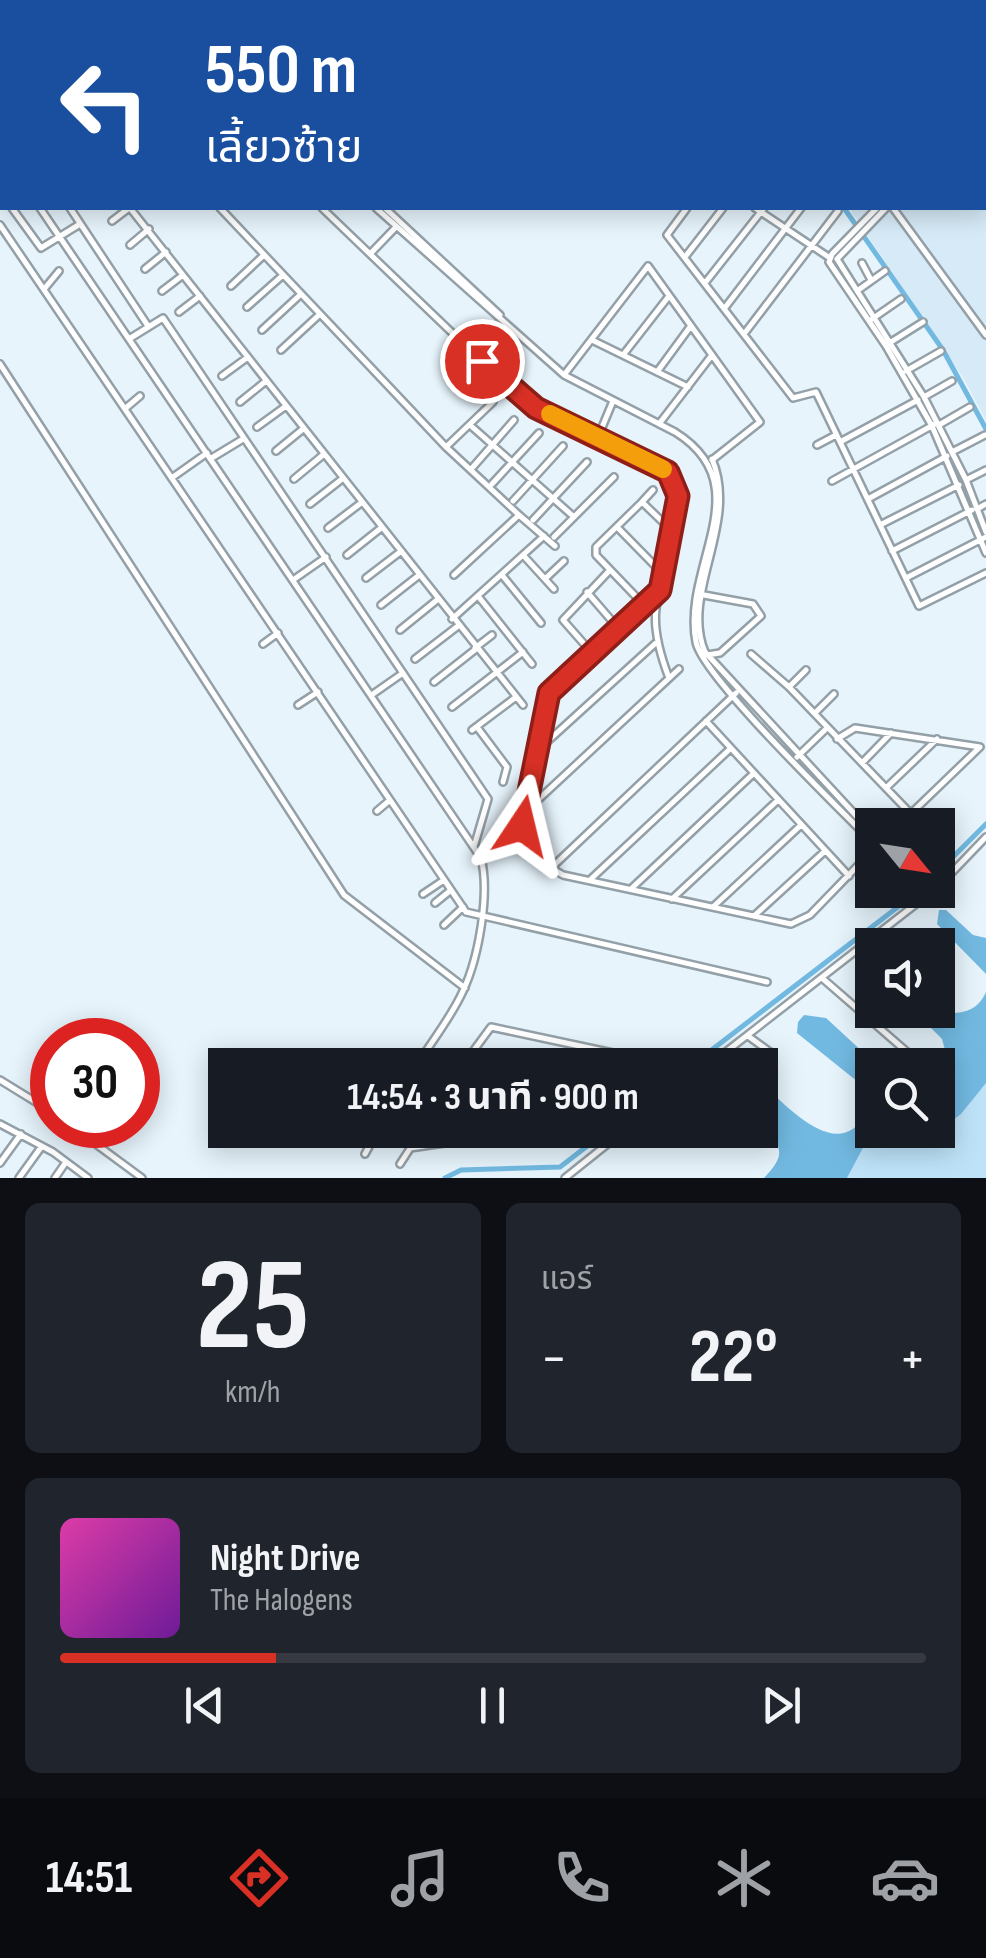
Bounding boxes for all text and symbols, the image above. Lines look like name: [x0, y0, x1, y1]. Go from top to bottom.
text: 550 m: [205, 29, 357, 113]
icon: left: [40, 40, 170, 170]
text: เลี้ยวซ้าย: [205, 121, 362, 176]
pin: [440, 319, 525, 404]
icon: arrive: [455, 334, 510, 389]
position arrow: [470, 774, 574, 878]
north arrow: [855, 808, 955, 908]
map controls: [855, 808, 955, 1148]
button: sound: [855, 928, 955, 1028]
speed limit sign: 30: [30, 1018, 160, 1148]
button: search: [855, 1048, 955, 1148]
text: 14:54 · 3 นาที · 900 m: [347, 1075, 639, 1120]
text: 25: [196, 1230, 310, 1386]
text: แอร์: [541, 1260, 592, 1299]
text: 22°: [689, 1313, 778, 1404]
text: −: [541, 1326, 567, 1393]
text: +: [899, 1326, 926, 1393]
text: km/h: [225, 1373, 280, 1412]
text: Night Drive: [210, 1536, 361, 1581]
text: The Halogens: [210, 1581, 353, 1620]
icon: previous: [177, 1678, 232, 1733]
icon: pause: [465, 1678, 520, 1733]
icon: next: [754, 1678, 809, 1733]
icon: directions: [224, 1843, 294, 1913]
icon: music: [385, 1843, 455, 1913]
icon: phone: [547, 1843, 617, 1913]
icon: climate: [709, 1843, 779, 1913]
icon: car: [870, 1843, 940, 1913]
text: 14:51: [46, 1851, 132, 1906]

